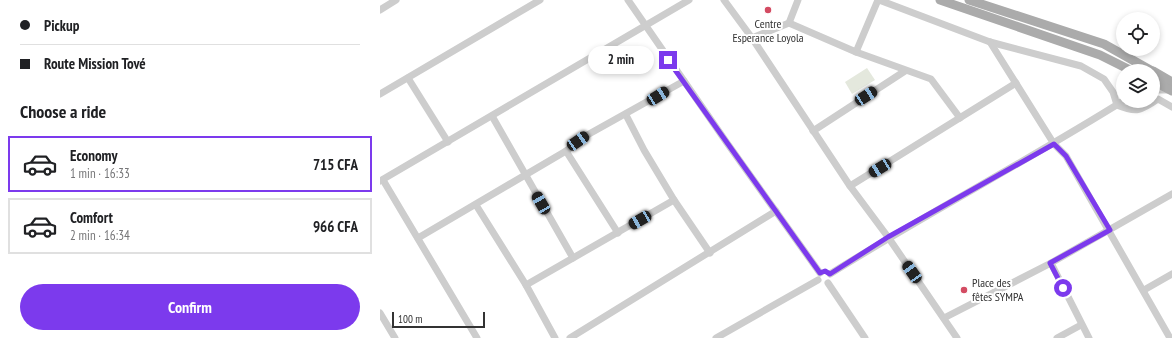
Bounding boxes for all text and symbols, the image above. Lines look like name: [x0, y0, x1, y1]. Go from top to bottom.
marker: Centre Esperance Loyola: [763, 5, 773, 15]
map controls: [1116, 12, 1160, 108]
button: locate: [1116, 12, 1160, 56]
text: Pickup: [44, 16, 79, 35]
place label: Centre Esperance Loyola: [732, 16, 804, 45]
callout: 2 min: [588, 46, 654, 74]
text: 2 min: [608, 51, 634, 68]
route end: [659, 51, 677, 69]
text: Route Mission Tové: [44, 54, 146, 73]
button: layers: [1116, 64, 1160, 108]
car: [853, 84, 879, 108]
car: [645, 85, 671, 107]
text: Choose a ride: [20, 100, 106, 123]
car: [565, 129, 591, 153]
icon: car: [22, 146, 58, 182]
text: Economy: [70, 146, 118, 165]
text: 715 CFA: [313, 155, 358, 174]
car: [867, 157, 893, 179]
text: 1 min · 16:33: [70, 165, 130, 182]
car: [530, 190, 552, 216]
icon: car: [22, 208, 58, 244]
text: Comfort: [70, 208, 113, 227]
car: [627, 209, 653, 231]
text: 966 CFA: [313, 217, 358, 236]
text: 2 min · 16:34: [70, 227, 130, 244]
car: [900, 259, 924, 285]
place label: Place des fêtes SYMPA: [972, 275, 1024, 304]
route start: [1054, 279, 1072, 297]
button: Confirm: [20, 284, 360, 330]
marker: Place des fêtes SYMPA: [959, 285, 969, 295]
scale bar: [392, 310, 485, 329]
text: 100 m: [398, 312, 422, 326]

